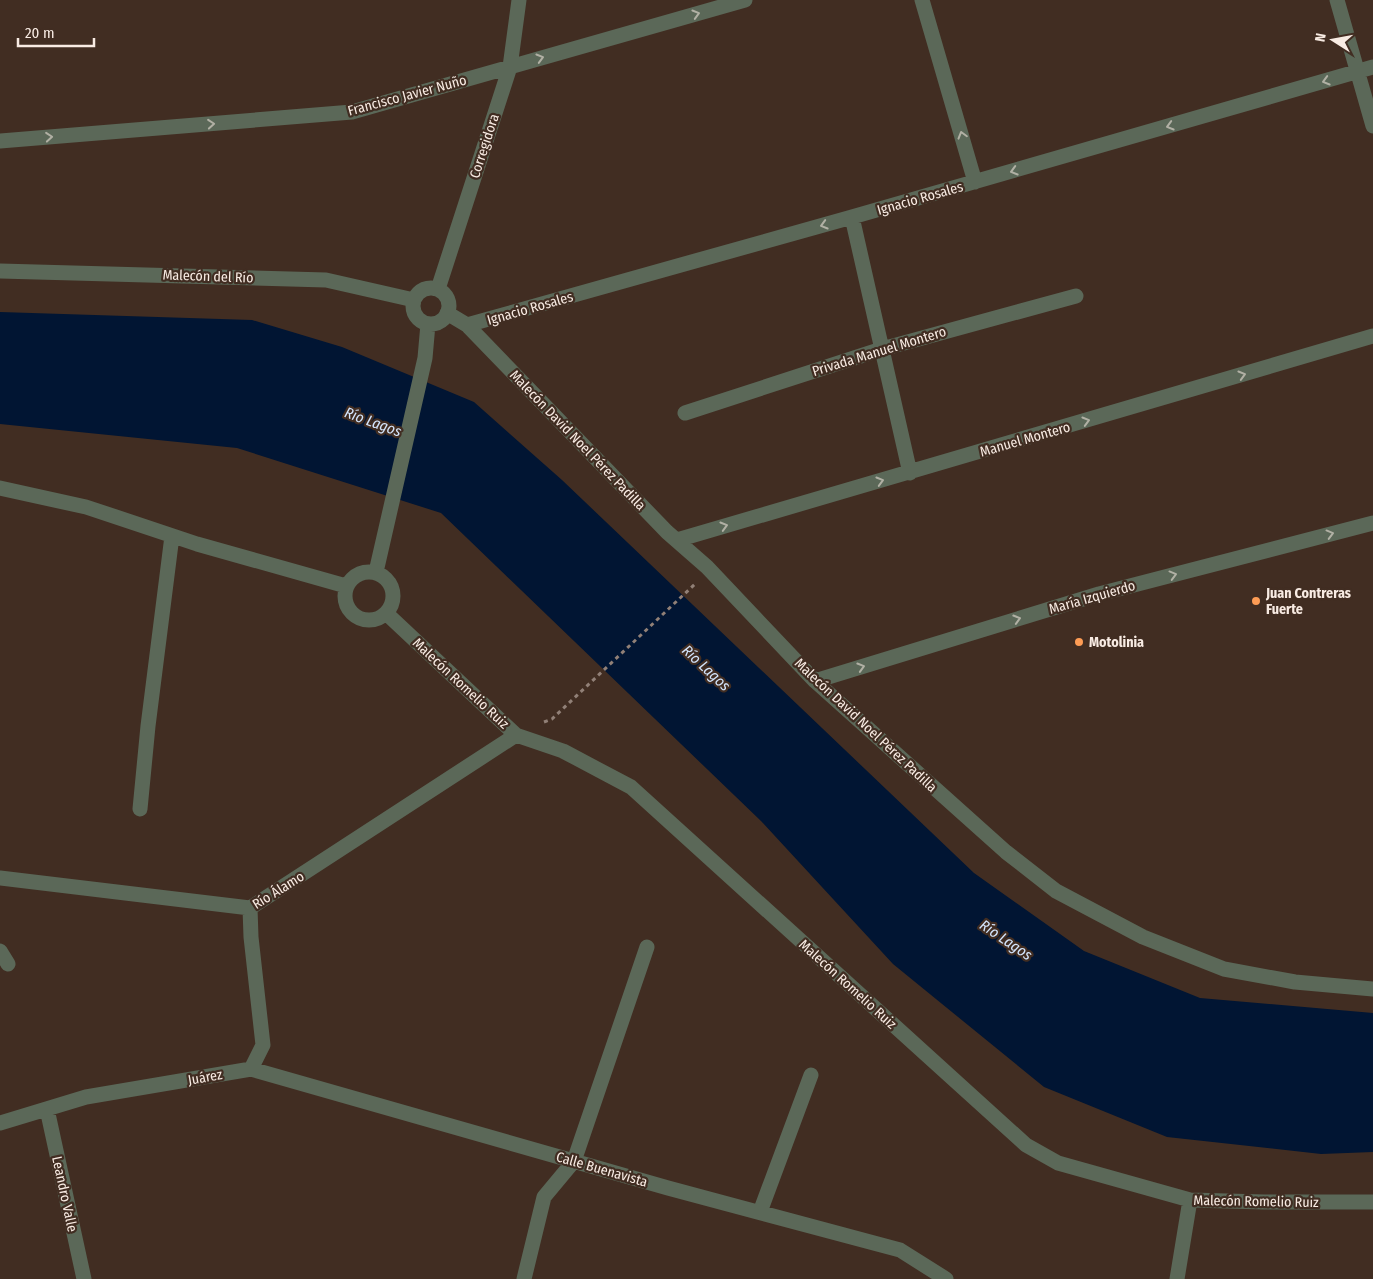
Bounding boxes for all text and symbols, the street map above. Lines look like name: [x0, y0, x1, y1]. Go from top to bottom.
one-way arrow: [692, 9, 700, 19]
scale bar: [18, 15, 94, 47]
north arrow: [1308, 15, 1358, 65]
text: 20 m: [25, 24, 55, 42]
text: N: [1312, 32, 1330, 43]
one-way arrow: [536, 53, 544, 64]
street label: Francisco Javier Nuño: [346, 71, 468, 119]
one-way arrow: [1323, 76, 1331, 86]
street label: Corregidora: [466, 112, 503, 181]
one-way arrow: [207, 118, 215, 129]
one-way arrow: [1166, 121, 1175, 131]
one-way arrow: [45, 132, 53, 143]
one-way arrow: [957, 132, 967, 140]
one-way arrow: [1009, 165, 1018, 176]
street label: Ignacio Rosales: [875, 178, 965, 219]
one-way arrow: [820, 220, 829, 230]
street label: Malecón del Río: [162, 266, 254, 287]
street label: Ignacio Rosales: [485, 288, 575, 329]
street label: Privada Manuel Montero: [810, 323, 948, 380]
street label: Malecón David Noel Pérez Padilla: [506, 367, 649, 514]
one-way arrow: [1237, 370, 1246, 380]
water label: Río Lagos: [342, 403, 405, 441]
one-way arrow: [1082, 416, 1090, 426]
street label: Manuel Montero: [978, 418, 1072, 461]
one-way arrow: [875, 477, 883, 487]
one-way arrow: [719, 522, 727, 532]
one-way arrow: [1326, 529, 1335, 540]
one-way arrow: [1168, 570, 1177, 581]
street label: María Izquierdo: [1047, 577, 1137, 618]
place label: Juan Contreras Fuerte: [1265, 585, 1351, 618]
marker: Juan Contreras Fuerte: [1250, 595, 1262, 607]
one-way arrow: [1012, 615, 1020, 625]
street label: Malecón Romelio Ruiz: [409, 634, 513, 733]
place label: Motolinia: [1089, 634, 1144, 651]
marker: Motolinia: [1073, 636, 1085, 648]
water label: Río Lagos: [678, 641, 734, 695]
street label: Malecón David Noel Pérez Padilla: [791, 655, 941, 796]
one-way arrow: [857, 662, 865, 672]
street label: Río Álamo: [249, 867, 307, 913]
water label: Río Lagos: [976, 916, 1036, 964]
street label: Malecón Romelio Ruiz: [795, 936, 900, 1033]
street label: Juárez: [186, 1066, 224, 1089]
street label: Calle Buenavista: [554, 1148, 650, 1191]
street label: Leandro Valle: [48, 1155, 81, 1234]
street label: Malecón Romelio Ruiz: [1193, 1192, 1319, 1211]

